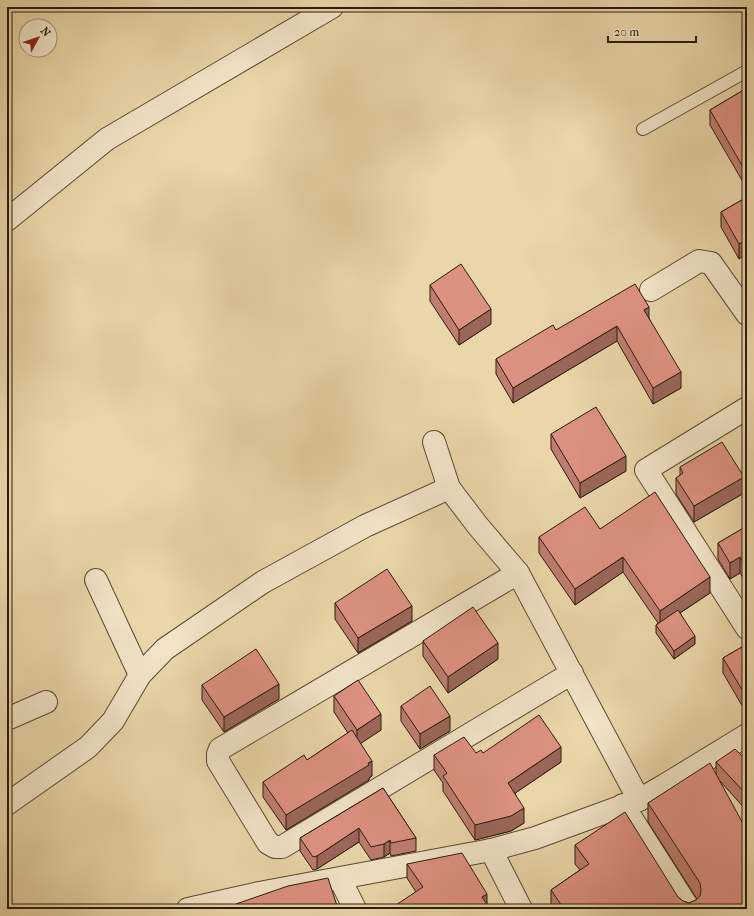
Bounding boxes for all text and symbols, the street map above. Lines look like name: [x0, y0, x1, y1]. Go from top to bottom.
north arrow: [18, 18, 58, 58]
scale bar: [608, 18, 696, 44]
text: N: [38, 25, 53, 40]
text: 20 m: [614, 25, 639, 39]

